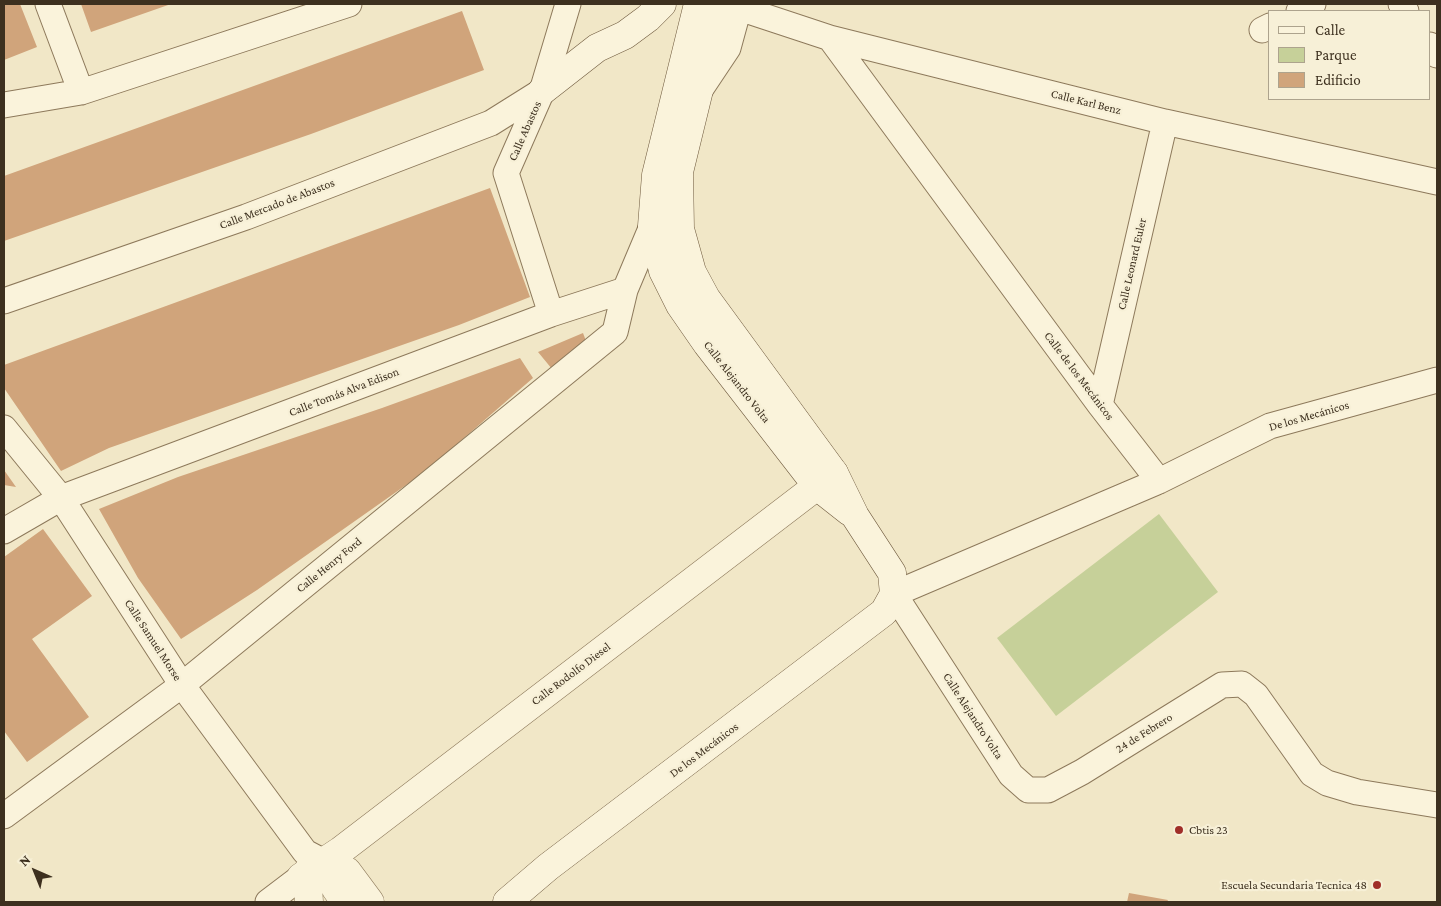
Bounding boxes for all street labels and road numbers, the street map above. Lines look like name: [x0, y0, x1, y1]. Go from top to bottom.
street label: Calle Karl Benz: [1049, 86, 1123, 118]
street label: Calle Abastos: [505, 99, 545, 163]
street label: Calle Mercado de Abastos: [217, 175, 337, 233]
street label: Calle Leonard Euler: [1114, 217, 1150, 311]
street label: Calle de los Mecánicos: [1041, 329, 1117, 423]
street label: Calle Alejandro Volta: [701, 338, 773, 426]
street label: Calle Tomás Alva Edison: [287, 364, 401, 420]
street label: De los Mecánicos: [1267, 398, 1351, 434]
street label: Calle Henry Ford: [293, 534, 365, 596]
street label: Calle Samuel Morse: [121, 597, 185, 683]
street label: Calle Rodolfo Diesel: [529, 640, 613, 708]
street label: Calle Alejandro Volta: [940, 670, 1006, 762]
street label: 24 de Febrero: [1113, 710, 1175, 756]
street label: De los Mecánicos: [667, 719, 741, 781]

